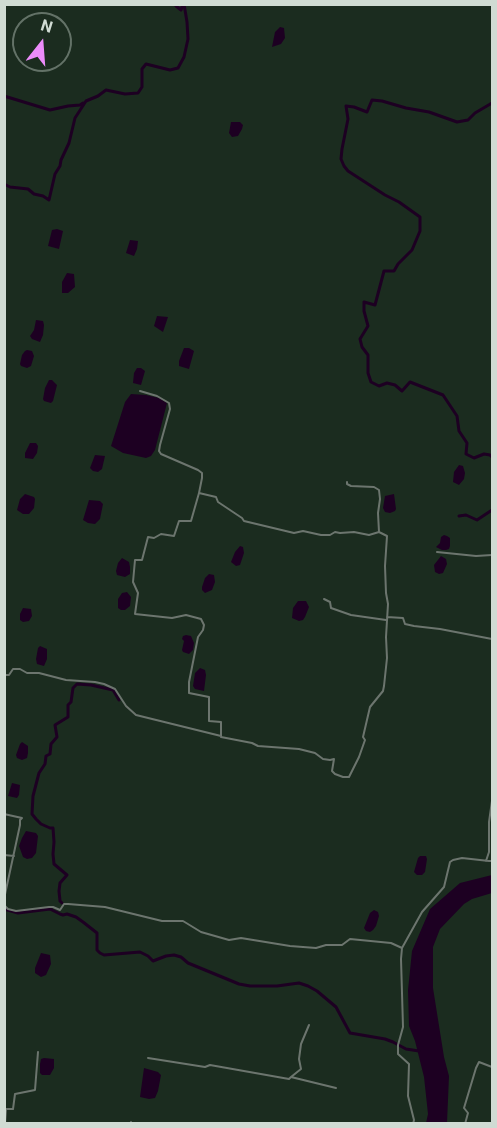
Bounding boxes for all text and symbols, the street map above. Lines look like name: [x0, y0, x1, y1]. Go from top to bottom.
north arrow: [12, 12, 72, 72]
text: N: [39, 15, 55, 37]

